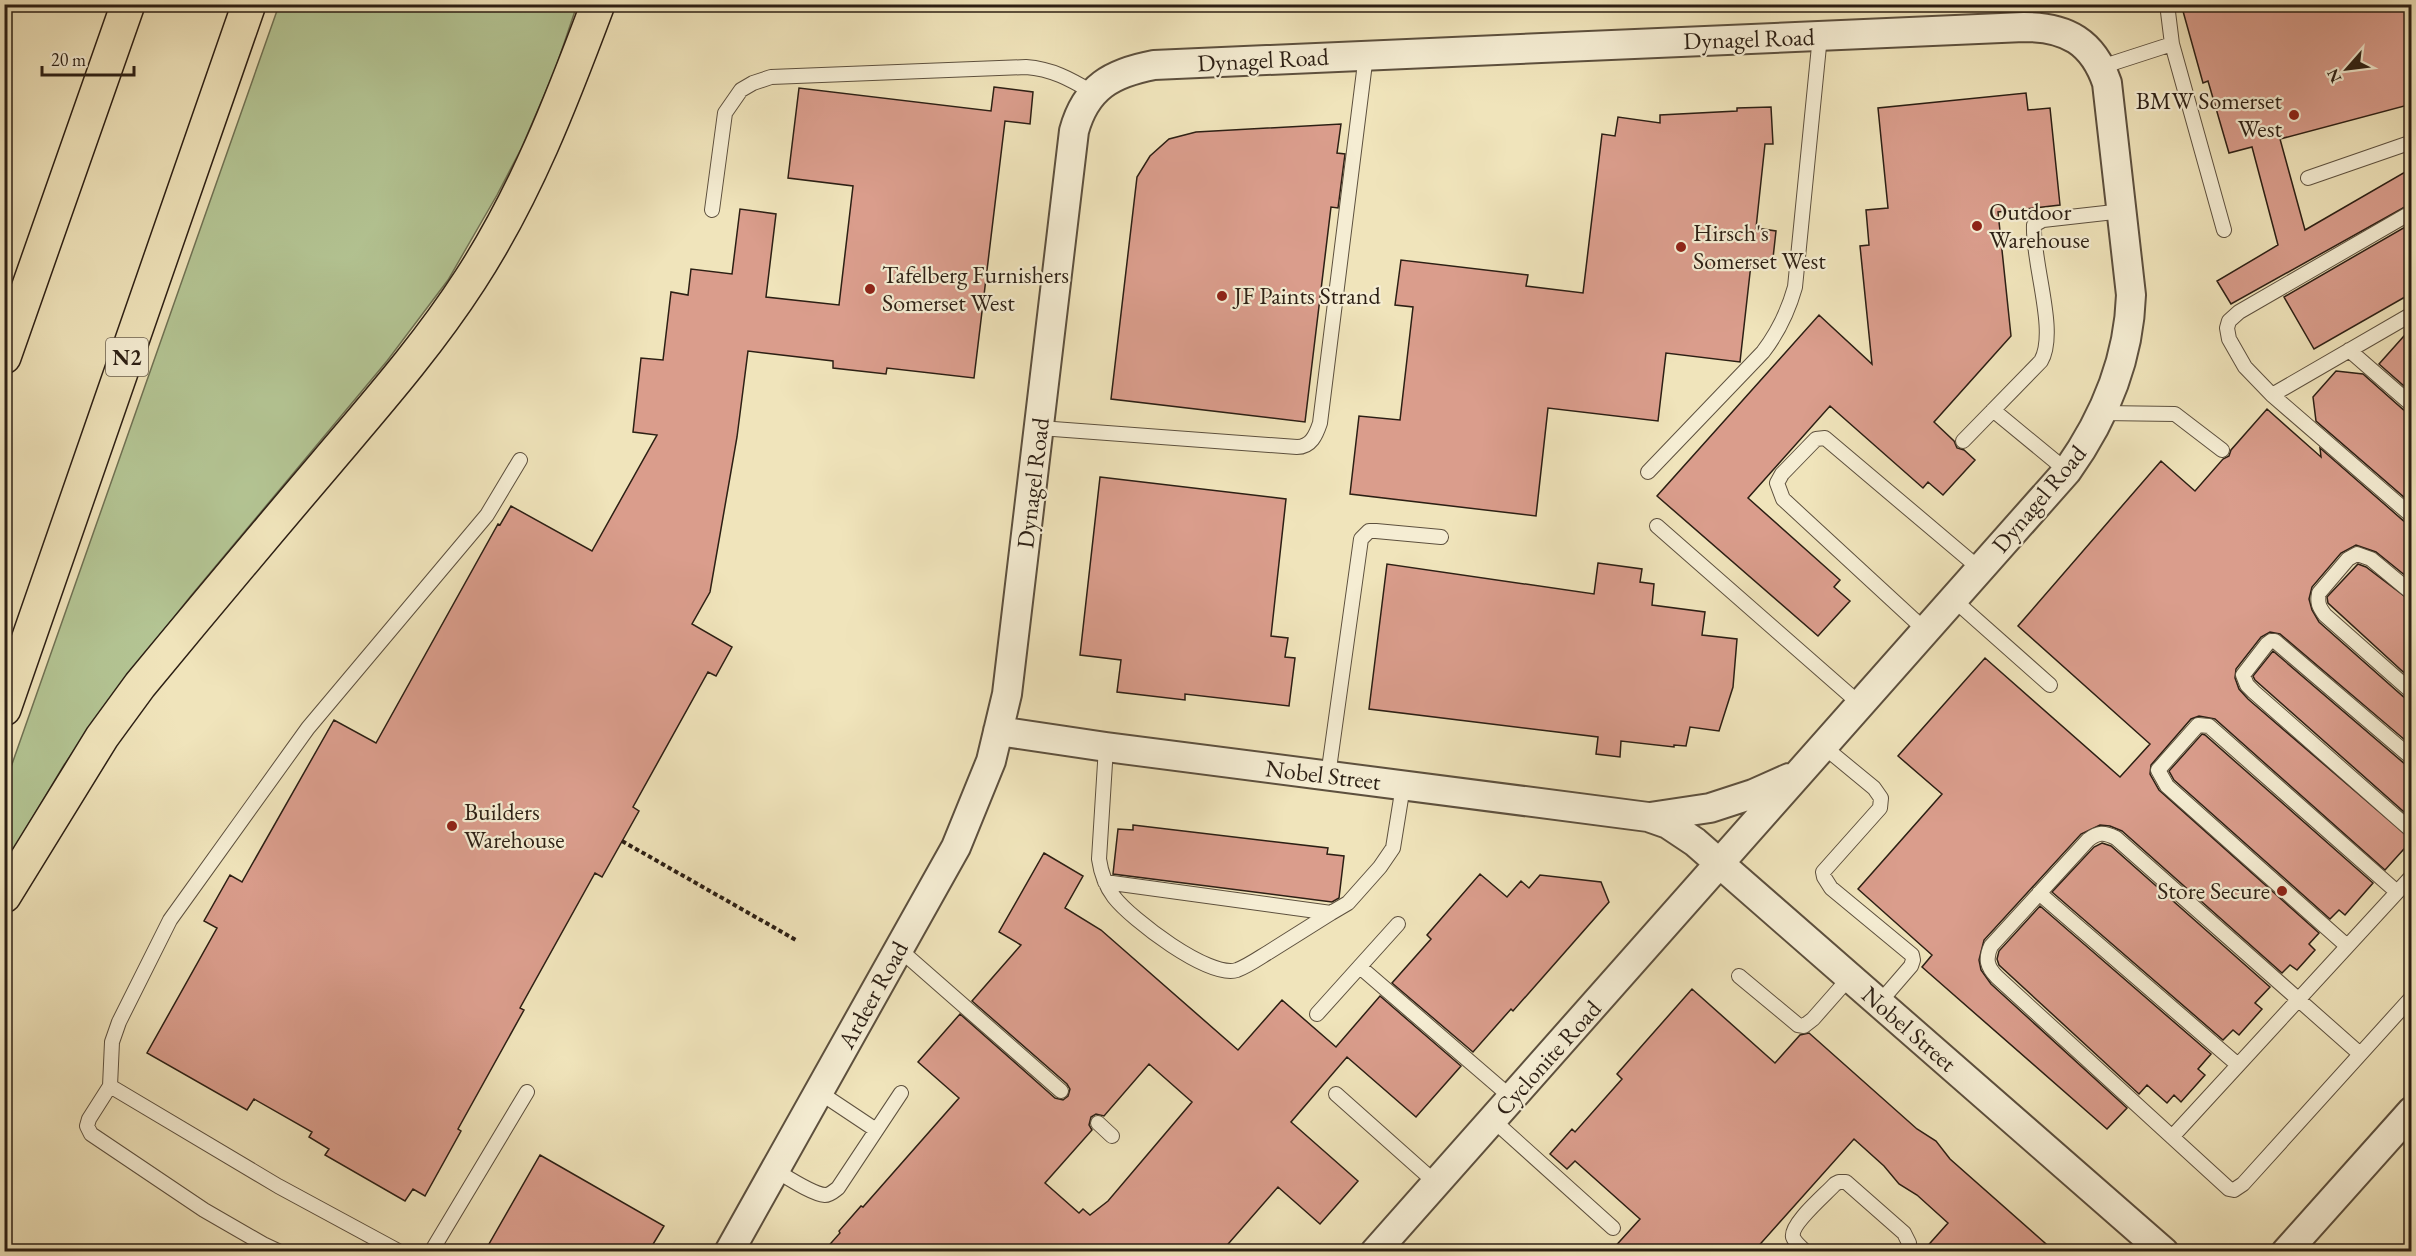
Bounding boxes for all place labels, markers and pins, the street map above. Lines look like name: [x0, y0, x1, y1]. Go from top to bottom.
place label: BMW Somerset West: [2136, 85, 2282, 144]
marker: BMW Somerset West: [2287, 108, 2301, 122]
place label: Outdoor Warehouse: [1989, 196, 2090, 255]
place label: Hirsch's Somerset West: [1693, 217, 1826, 276]
marker: Outdoor Warehouse: [1970, 219, 1984, 233]
marker: Hirsch's Somerset West: [1674, 240, 1688, 254]
place label: Tafelberg Furnishers Somerset West: [882, 259, 1069, 318]
place label: JF Paints Strand: [1232, 280, 1381, 311]
marker: Tafelberg Furnishers Somerset West: [863, 282, 877, 296]
marker: JF Paints Strand: [1215, 289, 1229, 303]
place label: Builders Warehouse: [464, 796, 565, 855]
marker: Builders Warehouse: [445, 819, 459, 833]
place label: Store Secure: [2157, 875, 2270, 906]
marker: Store Secure: [2275, 884, 2289, 898]

